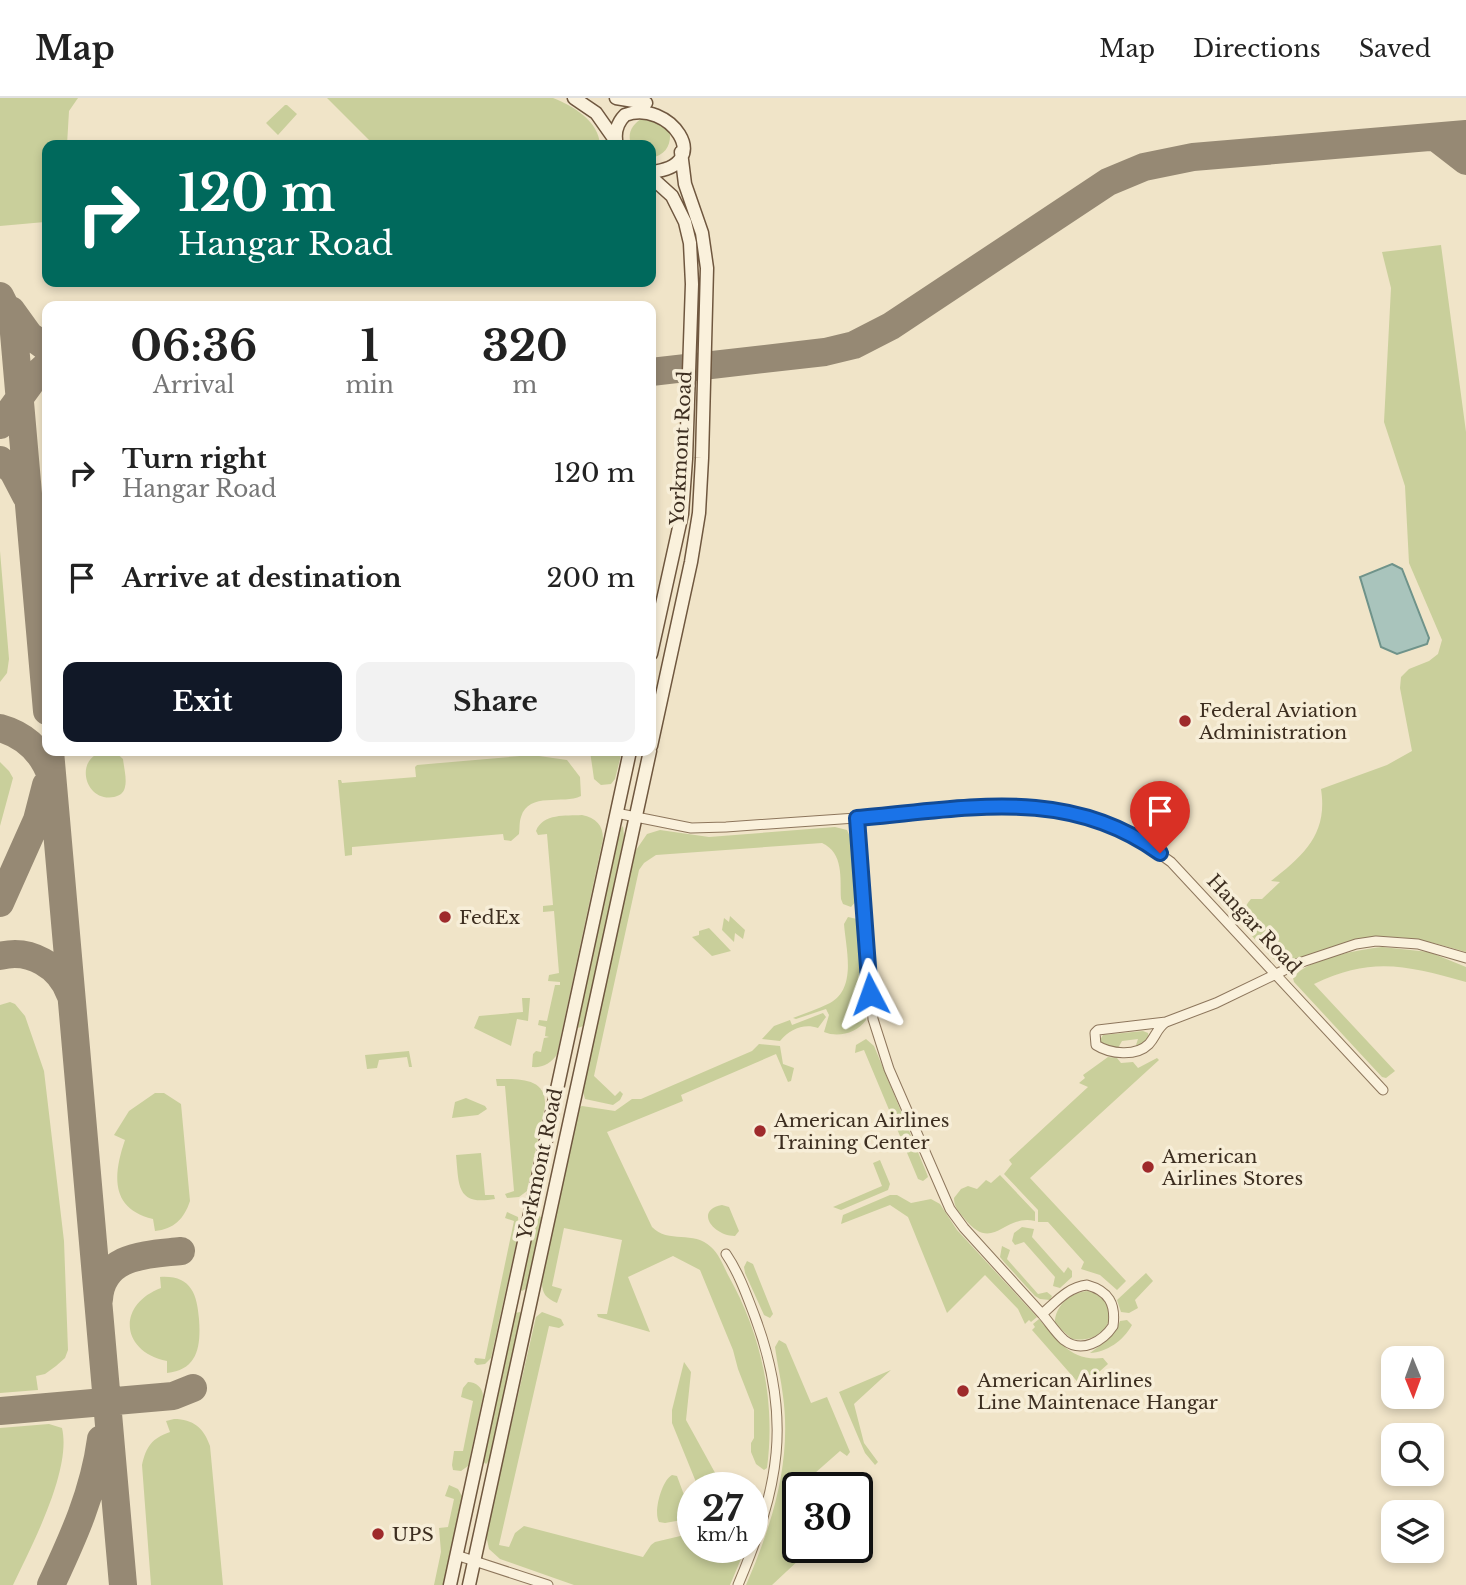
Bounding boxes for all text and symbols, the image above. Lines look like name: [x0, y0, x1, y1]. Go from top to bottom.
text: Map: [35, 28, 115, 69]
text: Map: [1099, 34, 1155, 63]
text: Directions: [1193, 34, 1321, 63]
text: Saved: [1359, 34, 1431, 63]
text: 120 m: [178, 163, 336, 224]
icon: right: [63, 168, 154, 259]
text: Hangar Road: [178, 224, 393, 264]
text: 06:36: [130, 320, 257, 372]
text: 1: [360, 320, 379, 372]
text: 320: [482, 320, 568, 372]
street label: Yorkmont Road: [665, 370, 697, 527]
text: Arrival: [153, 371, 234, 399]
text: min: [345, 371, 394, 399]
text: m: [513, 371, 537, 399]
text: Turn right: [122, 443, 267, 475]
icon: right: [63, 454, 101, 492]
text: 120 m: [553, 457, 635, 489]
text: Hangar Road: [122, 475, 277, 503]
icon: arrive: [63, 559, 101, 597]
text: Arrive at destination: [122, 562, 402, 594]
text: 200 m: [546, 562, 635, 594]
button: Exit: [63, 662, 342, 742]
button: Share: [356, 662, 635, 742]
place label: Federal Aviation Administration: [1198, 699, 1357, 744]
marker: Federal Aviation Administration: [1177, 713, 1193, 729]
pin: [1130, 781, 1190, 853]
icon: arrive: [1141, 792, 1179, 830]
street label: Hangar Road: [1202, 869, 1306, 979]
place label: FedEx: [459, 906, 520, 929]
marker: FedEx: [437, 909, 453, 925]
position arrow: [833, 957, 907, 1031]
street label: Yorkmont Road: [513, 1086, 567, 1243]
place label: American Airlines Training Center: [773, 1109, 949, 1154]
marker: American Airlines Training Center: [752, 1123, 768, 1139]
place label: American Airlines Stores: [1161, 1145, 1303, 1190]
marker: American Airlines Stores: [1140, 1159, 1156, 1175]
north arrow: [1381, 1346, 1444, 1409]
map controls: [1381, 1346, 1444, 1563]
place label: American Airlines Line Maintenace Hangar: [976, 1369, 1218, 1414]
marker: American Airlines Line Maintenace Hangar: [955, 1383, 971, 1399]
button: search: [1381, 1423, 1444, 1486]
speed limit sign: 30: [782, 1472, 873, 1563]
text: 27: [702, 1487, 743, 1530]
button: layers: [1381, 1500, 1444, 1563]
place label: UPS: [392, 1523, 434, 1546]
text: km/h: [697, 1524, 748, 1546]
marker: UPS: [370, 1526, 386, 1542]

